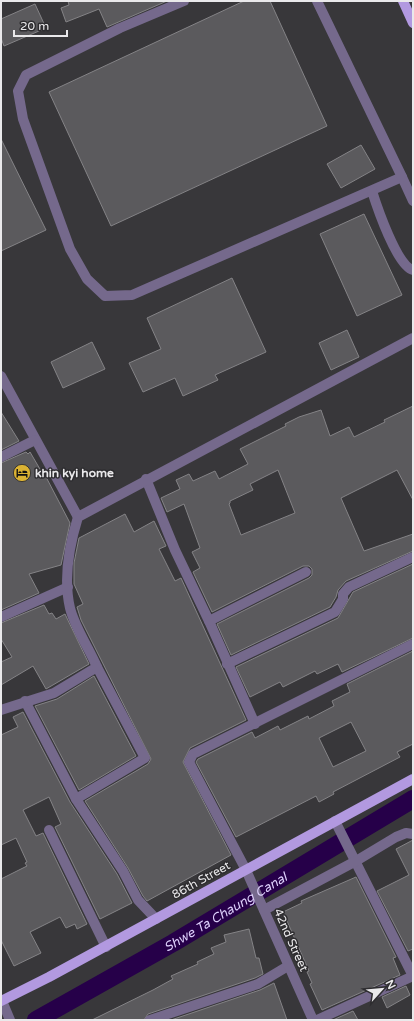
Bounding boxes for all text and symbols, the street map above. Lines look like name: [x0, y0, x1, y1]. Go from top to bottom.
scale bar: [14, 12, 67, 38]
text: 20 m: [20, 19, 49, 33]
hotel icon: khin kyi home: [12, 463, 32, 483]
place label: khin kyi home: [35, 466, 114, 481]
street label: 86th Street: [169, 858, 233, 902]
water label: Shwe Ta Chaung Canal: [161, 869, 292, 956]
street label: 42nd Street: [271, 906, 311, 974]
north arrow: [362, 969, 402, 1009]
text: N: [383, 978, 398, 992]

